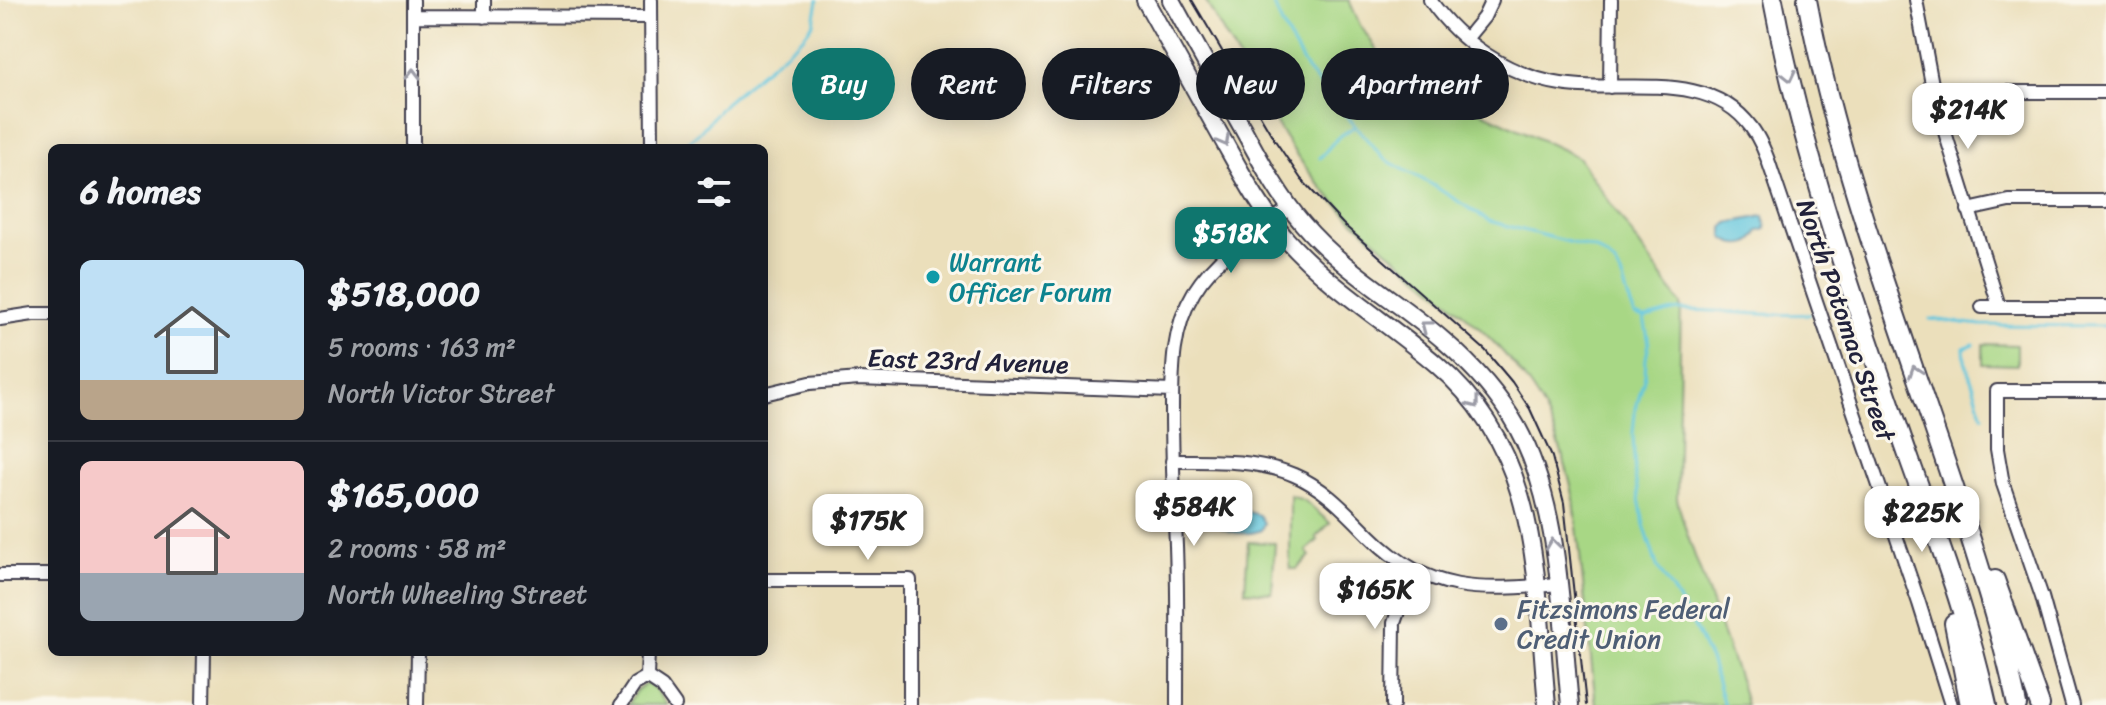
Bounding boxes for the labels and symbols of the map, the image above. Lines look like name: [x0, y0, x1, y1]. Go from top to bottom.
one-way arrow: [404, 67, 422, 80]
one-way arrow: [1780, 69, 1797, 83]
pin: $214K: [1912, 83, 2024, 151]
one-way arrow: [1214, 133, 1229, 148]
street label: North Potomac Street: [1783, 193, 1910, 449]
pin: $518K: [1175, 207, 1287, 275]
place label: Warrant Officer Forum: [949, 239, 1112, 315]
marker: Warrant Officer Forum: [924, 268, 942, 286]
one-way arrow: [1420, 322, 1435, 336]
street label: East 23rd Avenue: [867, 335, 1070, 388]
one-way arrow: [1908, 364, 1924, 378]
one-way arrow: [1465, 394, 1479, 409]
pin: $584K: [1138, 480, 1250, 548]
pin: $225K: [1866, 486, 1978, 554]
pin: $175K: [812, 494, 924, 562]
one-way arrow: [1545, 537, 1562, 550]
pin: $165K: [1319, 563, 1431, 631]
place label: Fitzsimons Federal Credit Union: [1517, 586, 1730, 662]
marker: Fitzsimons Federal Credit Union: [1492, 615, 1510, 633]

